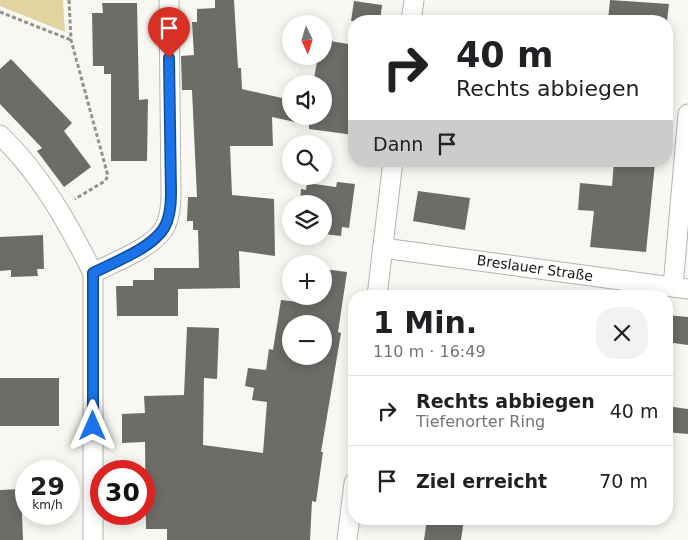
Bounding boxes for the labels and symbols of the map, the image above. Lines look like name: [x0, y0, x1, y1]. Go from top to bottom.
pin: [148, 7, 190, 58]
north arrow: [282, 15, 332, 65]
street label: Breslauer Straße: [476, 252, 594, 284]
position arrow: [66, 399, 118, 451]
speed limit sign: 30: [90, 460, 155, 525]

